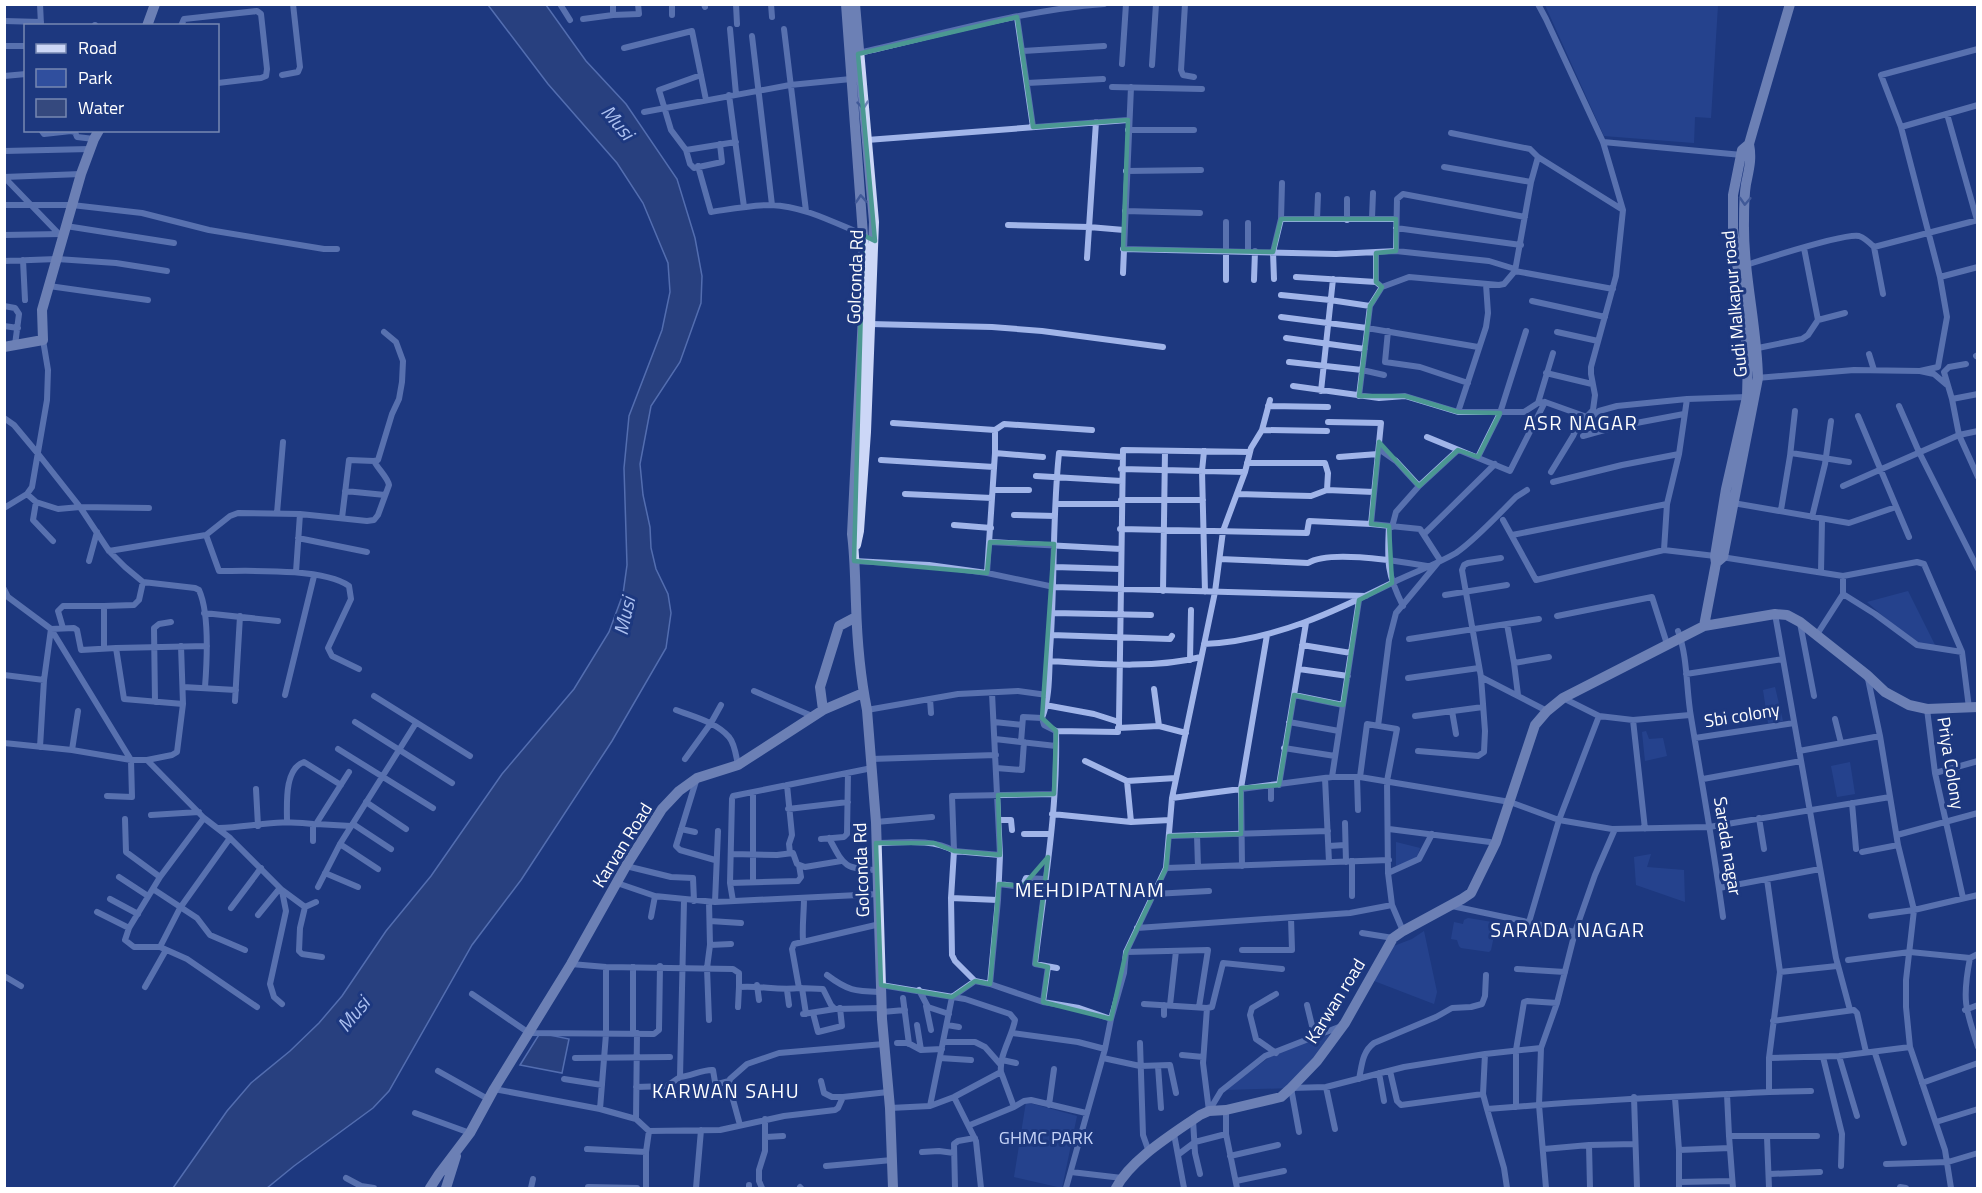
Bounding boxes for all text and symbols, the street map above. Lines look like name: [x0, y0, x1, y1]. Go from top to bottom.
legend: [24, 24, 219, 132]
text: Road: [78, 34, 117, 61]
text: Park: [78, 64, 113, 91]
text: Water: [78, 94, 124, 121]
water label: Musi: [594, 97, 644, 149]
one-way arrow: [856, 100, 869, 109]
one-way arrow: [854, 195, 867, 204]
one-way arrow: [1738, 197, 1751, 206]
street label: Golconda Rd: [840, 229, 870, 325]
street label: Gudi Malkapur road: [1714, 229, 1754, 379]
district label: ASR NAGAR: [1524, 407, 1638, 438]
water label: Musi: [605, 591, 644, 638]
street label: Sbi colony: [1702, 696, 1782, 734]
street label: Priya Colony: [1930, 715, 1972, 812]
street label: Sarada nagar: [1707, 795, 1749, 897]
street label: Karvan Road: [585, 797, 659, 893]
street label: Golconda Rd: [846, 822, 876, 918]
district label: MEHDIPATNAM: [1015, 874, 1165, 905]
district label: SARADA NAGAR: [1490, 914, 1646, 945]
street label: Karwan road: [1298, 953, 1372, 1049]
water label: Musi: [329, 987, 379, 1039]
district label: KARWAN SAHU: [652, 1075, 800, 1106]
park label: GHMC PARK: [999, 1124, 1093, 1151]

